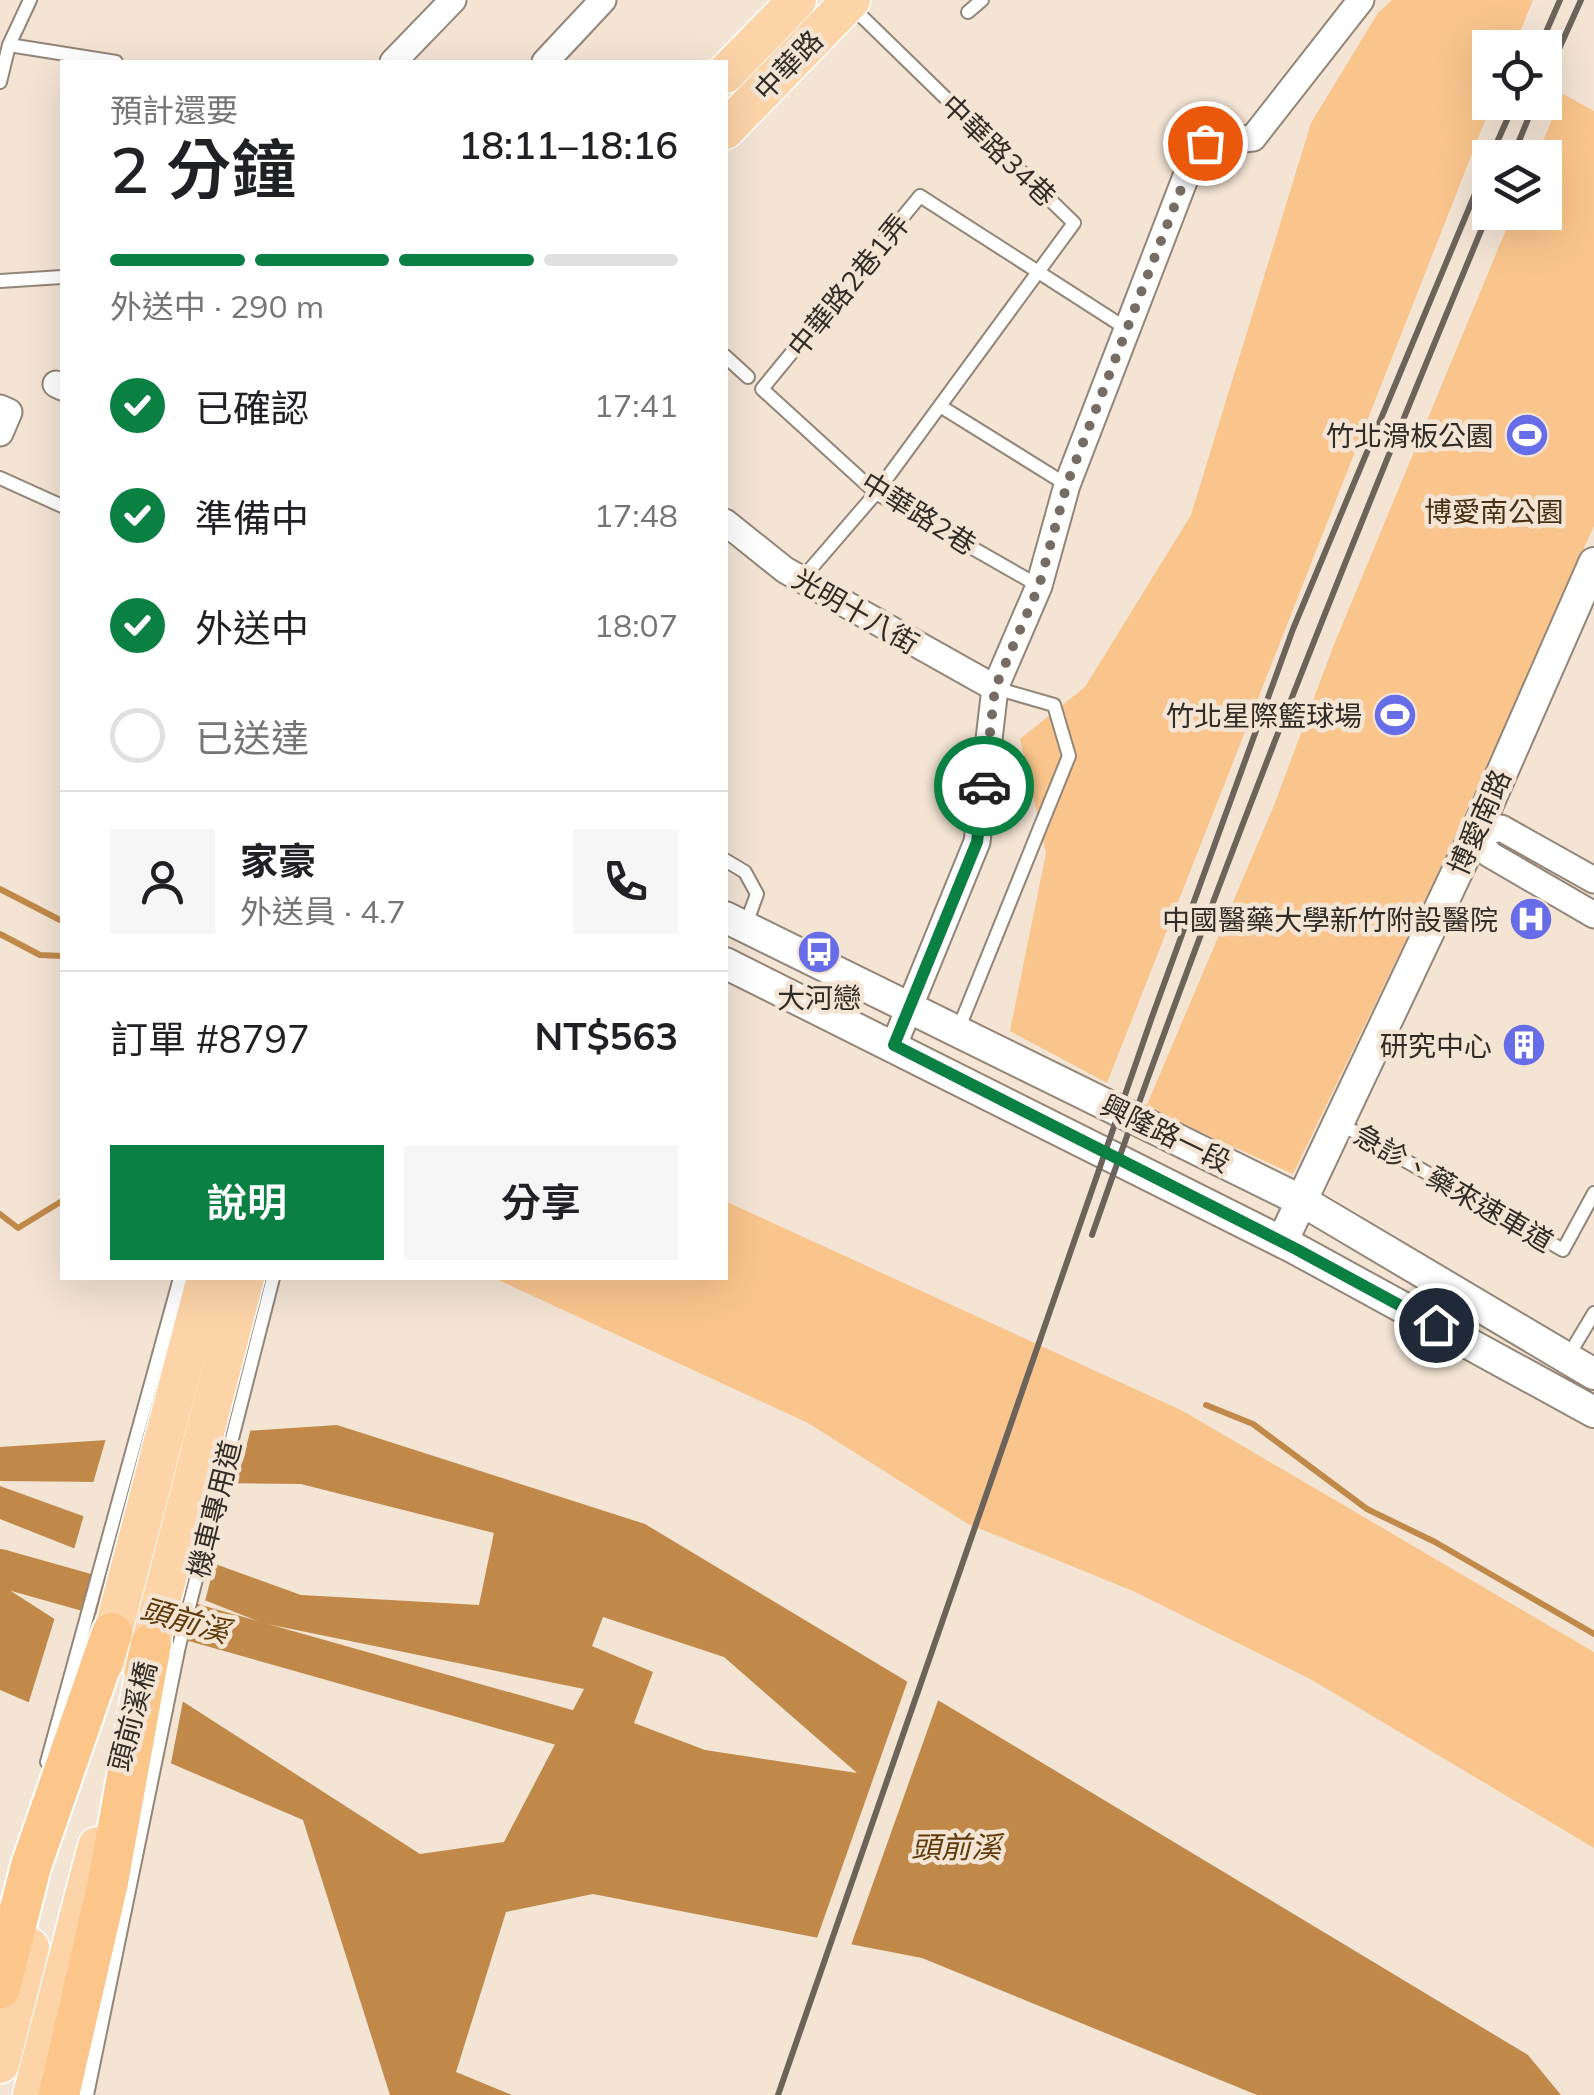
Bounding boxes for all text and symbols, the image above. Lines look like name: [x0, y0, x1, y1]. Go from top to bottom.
street label: 中華路: [746, 23, 830, 107]
map controls: [1472, 30, 1562, 230]
button: locate: [1472, 30, 1562, 120]
street label: 中華路34巷: [934, 87, 1064, 213]
text: 預計還要: [110, 90, 238, 130]
pin: [1163, 101, 1248, 186]
icon: bag: [1178, 116, 1233, 171]
text: 18:11–18:16: [458, 121, 678, 169]
text: 2 分鐘: [110, 128, 296, 209]
button: layers: [1472, 140, 1562, 230]
street label: 中華路2巷1弄: [780, 207, 916, 363]
text: 外送中 · 290 m: [110, 286, 324, 326]
icon: check: [110, 378, 165, 433]
text: 已確認: [195, 384, 309, 432]
text: 17:41: [594, 385, 678, 425]
sports icon: 竹北滑板公園: [1504, 412, 1550, 458]
place label: 竹北滑板公園: [1326, 418, 1494, 453]
street label: 中華路2巷: [855, 464, 983, 562]
icon: check: [110, 488, 165, 543]
text: 準備中: [195, 494, 309, 542]
park label: 博愛南公園: [1424, 494, 1564, 529]
text: 17:48: [594, 495, 678, 535]
street label: 光明十八街: [787, 561, 925, 661]
icon: check: [110, 598, 165, 653]
text: 外送中: [195, 604, 309, 652]
text: 18:07: [594, 605, 678, 645]
sports icon: 竹北星際籃球場: [1372, 692, 1418, 738]
place label: 竹北星際籃球場: [1166, 698, 1362, 733]
text: 已送達: [195, 714, 309, 762]
courier: [934, 736, 1034, 836]
icon: car: [957, 759, 1012, 814]
street label: 博愛南路: [1440, 764, 1518, 880]
button: person: [110, 829, 215, 934]
button: phone: [573, 829, 678, 934]
text: 家豪: [240, 837, 316, 885]
text: 外送員 · 4.7: [240, 891, 406, 931]
hospital icon: 中國醫藥大學新竹附設醫院: [1508, 896, 1554, 942]
place label: 中國醫藥大學新竹附設醫院: [1162, 902, 1498, 937]
bus stop icon: 大河戀: [796, 929, 842, 975]
place label: 大河戀: [777, 980, 861, 1015]
text: NT$563: [535, 1012, 678, 1060]
text: 訂單 #8797: [110, 1015, 310, 1063]
building icon: 研究中心: [1501, 1022, 1547, 1068]
place label: 研究中心: [1380, 1028, 1492, 1063]
street label: 興隆路一段: [1095, 1087, 1237, 1179]
street label: 急診、藥來速車道: [1348, 1117, 1560, 1259]
button: 說明: [110, 1145, 384, 1260]
button: 分享: [404, 1145, 678, 1260]
pin: [1394, 1283, 1479, 1368]
icon: home: [1409, 1298, 1464, 1353]
street label: 機車專用道: [180, 1437, 248, 1581]
water label: 頭前溪: [137, 1589, 237, 1652]
street label: 頭前溪橋: [101, 1657, 163, 1775]
water label: 頭前溪: [911, 1828, 1005, 1866]

